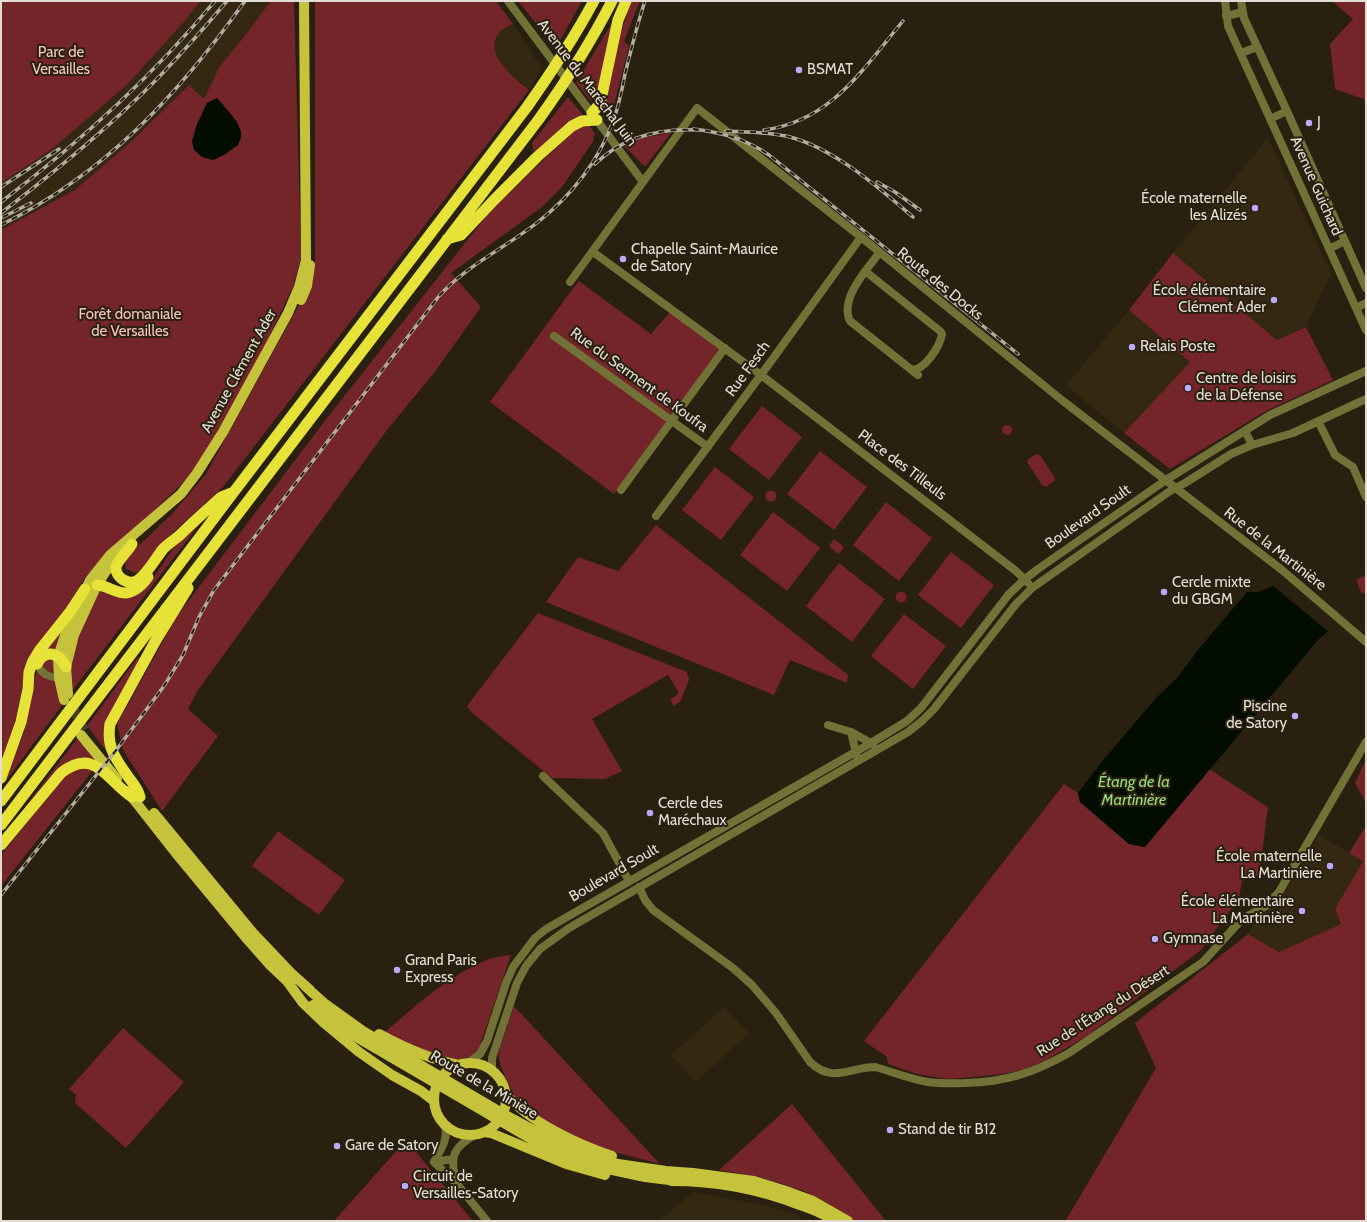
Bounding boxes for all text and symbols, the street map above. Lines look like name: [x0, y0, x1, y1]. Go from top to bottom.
street label: Avenue du Maréchal Juin: [533, 16, 641, 150]
park label: Parc de Versailles: [32, 44, 90, 79]
place label: BSMAT: [807, 61, 853, 79]
marker: BSMAT: [794, 65, 804, 75]
place label: J: [1317, 114, 1321, 132]
marker: J: [1304, 118, 1314, 128]
street label: Avenue Guichard: [1286, 133, 1346, 239]
place label: École maternelle les Alizés: [1141, 190, 1247, 225]
marker: École maternelle les Alizés: [1250, 203, 1260, 213]
place label: Chapelle Saint-Maurice de Satory: [631, 241, 778, 276]
street label: Route des Docks: [893, 244, 987, 324]
marker: Chapelle Saint-Maurice de Satory: [618, 254, 628, 264]
place label: École élémentaire Clément Ader: [1153, 282, 1266, 317]
marker: École élémentaire Clément Ader: [1269, 295, 1279, 305]
park label: Forêt domaniale de Versailles: [79, 306, 181, 341]
street label: Avenue Clément Ader: [198, 306, 280, 436]
street label: Rue du Serment de Koufra: [566, 324, 712, 436]
street label: Rue Fesch: [722, 338, 774, 400]
place label: Relais Poste: [1140, 338, 1215, 356]
marker: Relais Poste: [1127, 342, 1137, 352]
place label: Centre de loisirs de la Défense: [1196, 370, 1296, 405]
marker: Centre de loisirs de la Défense: [1183, 383, 1193, 393]
street label: Place des Tilleuls: [854, 426, 950, 504]
street label: Boulevard Soult: [1042, 481, 1134, 553]
street label: Rue de la Martinière: [1220, 503, 1330, 595]
place label: Cercle mixte du GBGM: [1172, 574, 1251, 609]
marker: Cercle mixte du GBGM: [1159, 587, 1169, 597]
place label: Piscine de Satory: [1226, 698, 1287, 733]
marker: Piscine de Satory: [1290, 711, 1300, 721]
water label: Étang de la Martinière: [1098, 772, 1170, 810]
place label: Cercle des Maréchaux: [658, 795, 727, 830]
marker: Cercle des Maréchaux: [645, 808, 655, 818]
street label: Boulevard Soult: [566, 840, 662, 906]
place label: École maternelle La Martinière: [1216, 848, 1322, 883]
marker: École maternelle La Martinière: [1325, 861, 1335, 871]
place label: École élémentaire La Martinière: [1181, 893, 1294, 928]
marker: École élémentaire La Martinière: [1297, 906, 1307, 916]
place label: Gymnase: [1163, 930, 1223, 948]
marker: Gymnase: [1150, 934, 1160, 944]
place label: Grand Paris Express: [405, 952, 477, 987]
street label: Rue de l'Étang du Désert: [1033, 961, 1173, 1061]
marker: Grand Paris Express: [392, 965, 402, 975]
street label: Route de la Minière: [427, 1047, 541, 1123]
place label: Stand de tir B12: [898, 1121, 996, 1139]
marker: Stand de tir B12: [885, 1125, 895, 1135]
place label: Gare de Satory: [345, 1137, 439, 1155]
marker: Gare de Satory: [332, 1141, 342, 1151]
place label: Circuit de Versailles-Satory: [413, 1168, 519, 1203]
marker: Circuit de Versailles-Satory: [400, 1181, 410, 1191]

